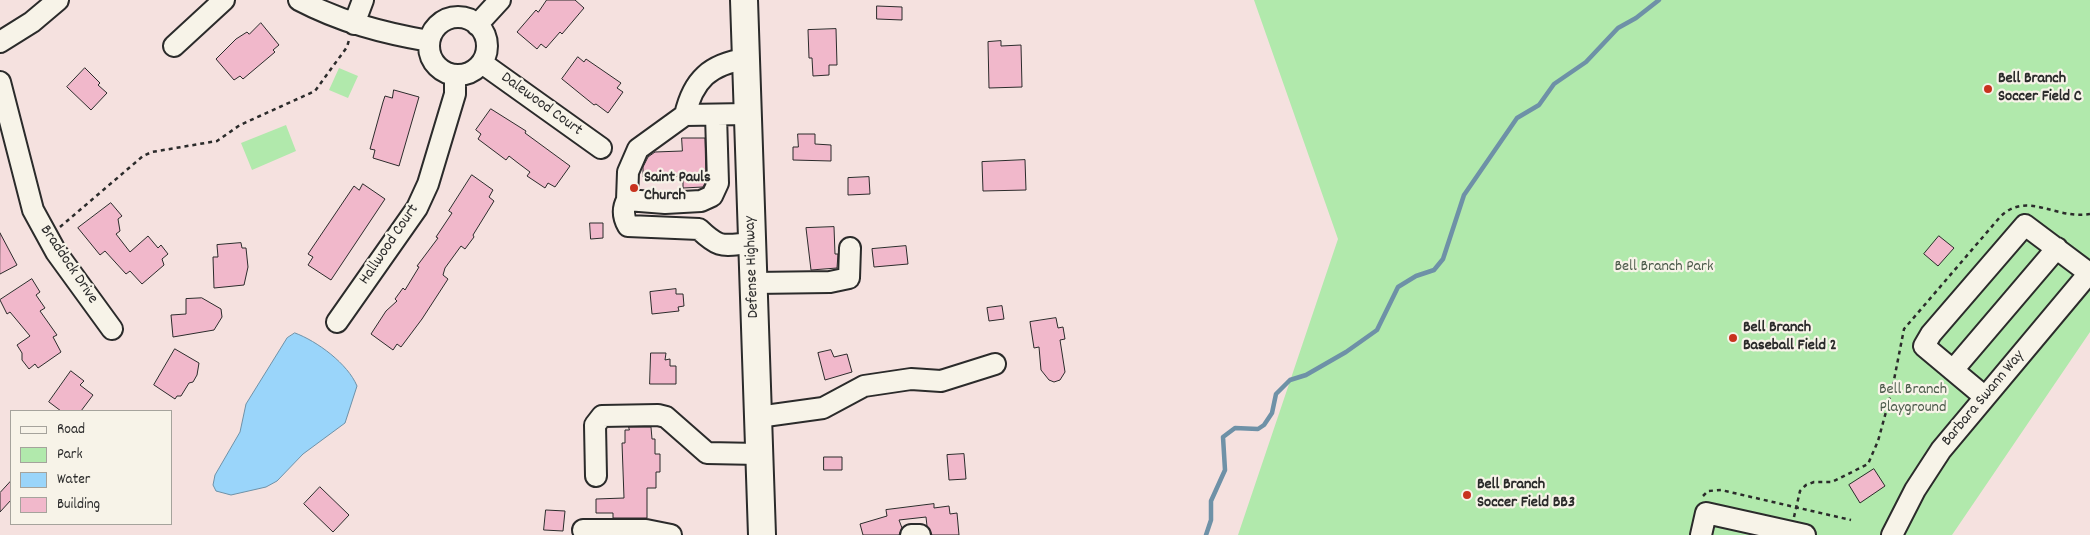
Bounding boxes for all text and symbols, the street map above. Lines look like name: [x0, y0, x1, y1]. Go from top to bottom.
street label: Dalewood Court: [496, 69, 586, 141]
place label: Bell Branch Soccer Field C: [1998, 70, 2082, 108]
marker: Bell Branch Soccer Field C: [1982, 83, 1994, 95]
place label: Saint Pauls Church: [644, 169, 711, 207]
marker: Saint Pauls Church: [628, 182, 640, 194]
street label: Hallwood Court: [356, 201, 424, 289]
street label: Defense Highway: [742, 215, 764, 319]
street label: Braddock Drive: [35, 222, 101, 308]
park label: Bell Branch Park: [1614, 258, 1714, 278]
place label: Bell Branch Baseball Field 2: [1743, 319, 1837, 357]
marker: Bell Branch Baseball Field 2: [1727, 332, 1739, 344]
street label: Barbara Swann Way: [1938, 347, 2030, 451]
park label: Bell Branch Playground: [1879, 381, 1947, 419]
legend: [10, 410, 172, 525]
text: Road: [57, 419, 85, 441]
text: Park: [57, 444, 83, 466]
text: Water: [57, 469, 90, 491]
place label: Bell Branch Soccer Field BB3: [1477, 476, 1575, 514]
marker: Bell Branch Soccer Field BB3: [1461, 489, 1473, 501]
text: Building: [57, 494, 100, 516]

